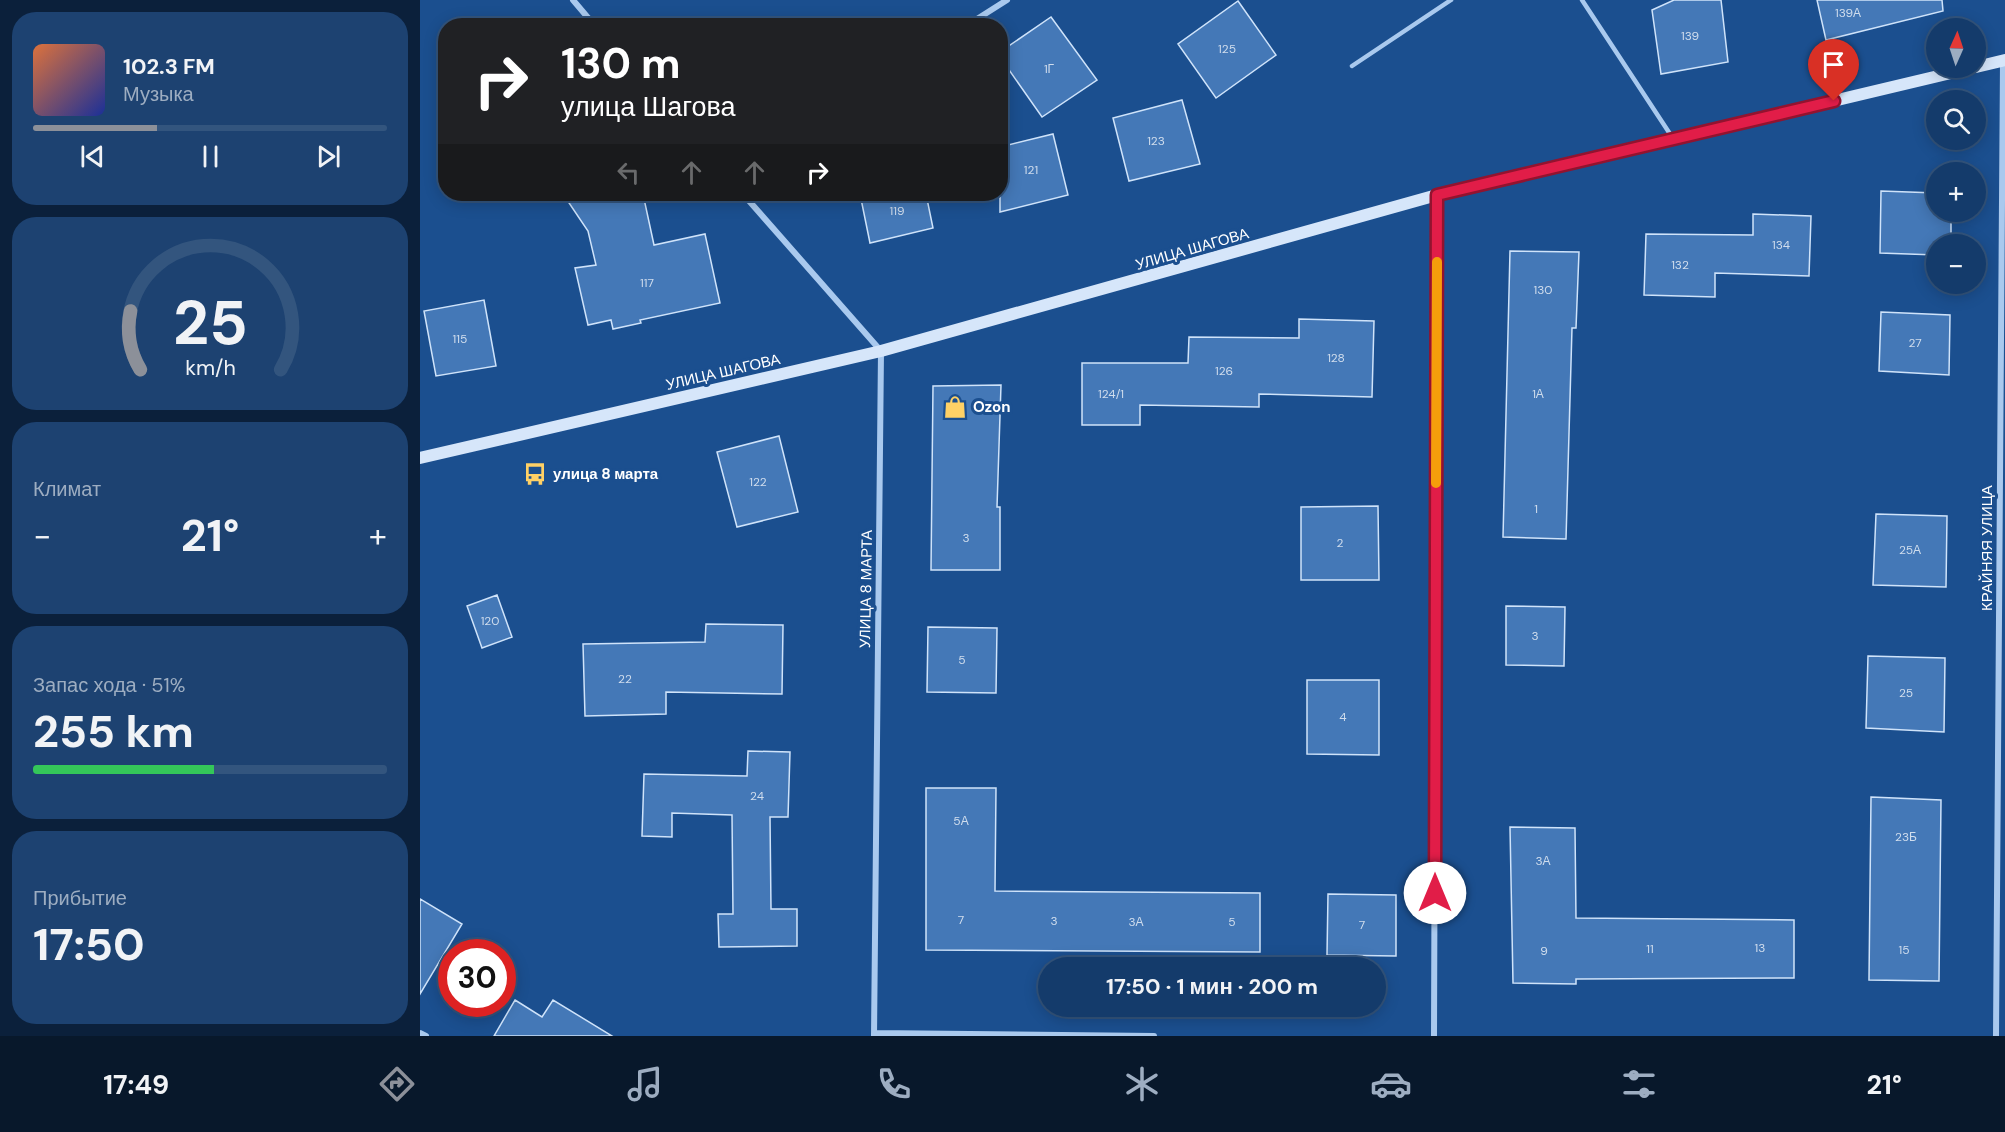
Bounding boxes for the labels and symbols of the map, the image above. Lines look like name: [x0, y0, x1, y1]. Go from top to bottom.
house number: 139А: [1835, 5, 1861, 21]
north arrow: [1926, 18, 1986, 78]
house number: 139: [1681, 28, 1699, 44]
pin: [1808, 39, 1859, 101]
house number: 125: [1218, 41, 1236, 57]
house number: 1Г: [1044, 61, 1055, 77]
house number: 123: [1147, 133, 1165, 149]
house number: 121: [1024, 162, 1038, 178]
house number: 119: [889, 203, 905, 219]
street label: УЛИЦА ШАГОВА: [1133, 223, 1251, 275]
house number: 134: [1772, 237, 1790, 253]
house number: 132: [1671, 257, 1689, 273]
house number: 117: [640, 275, 654, 291]
house number: 130: [1533, 282, 1553, 298]
house number: 115: [453, 331, 467, 347]
house number: 27: [1908, 335, 1922, 351]
street label: УЛИЦА ШАГОВА: [664, 349, 782, 395]
house number: 128: [1327, 350, 1345, 366]
house number: 126: [1215, 363, 1233, 379]
house number: 124/1: [1098, 386, 1124, 402]
house number: 1А: [1532, 386, 1544, 402]
shop icon: Ozon: [942, 394, 968, 420]
place label: Ozon: [973, 397, 1011, 417]
bus stop icon: улица 8 марта: [522, 461, 548, 487]
place label: улица 8 марта: [553, 464, 659, 484]
house number: 122: [749, 474, 767, 490]
street label: КРАЙНЯЯ УЛИЦА: [1977, 485, 1997, 611]
house number: 1: [1534, 501, 1538, 517]
street label: УЛИЦА 8 МАРТА: [855, 530, 877, 648]
house number: 3: [962, 530, 970, 546]
house number: 2: [1337, 535, 1344, 551]
house number: 25А: [1899, 542, 1921, 558]
house number: 120: [481, 613, 499, 629]
house number: 3: [1531, 628, 1539, 644]
house number: 5: [958, 652, 966, 668]
house number: 22: [618, 671, 632, 687]
house number: 25: [1899, 685, 1913, 701]
house number: 4: [1339, 709, 1347, 725]
house number: 24: [750, 788, 764, 804]
house number: 5А: [953, 813, 969, 829]
house number: 23Б: [1895, 829, 1917, 845]
house number: 3А: [1535, 853, 1551, 869]
position arrow: [1403, 861, 1467, 925]
house number: 7: [958, 912, 964, 928]
house number: 3: [1050, 913, 1058, 929]
house number: 3А: [1128, 914, 1144, 930]
house number: 5: [1228, 914, 1236, 930]
house number: 7: [1359, 917, 1365, 933]
speed limit sign: 30: [438, 939, 516, 1017]
house number: 13: [1755, 940, 1765, 956]
house number: 11: [1646, 941, 1654, 957]
house number: 15: [1898, 942, 1910, 958]
house number: 9: [1540, 943, 1548, 959]

